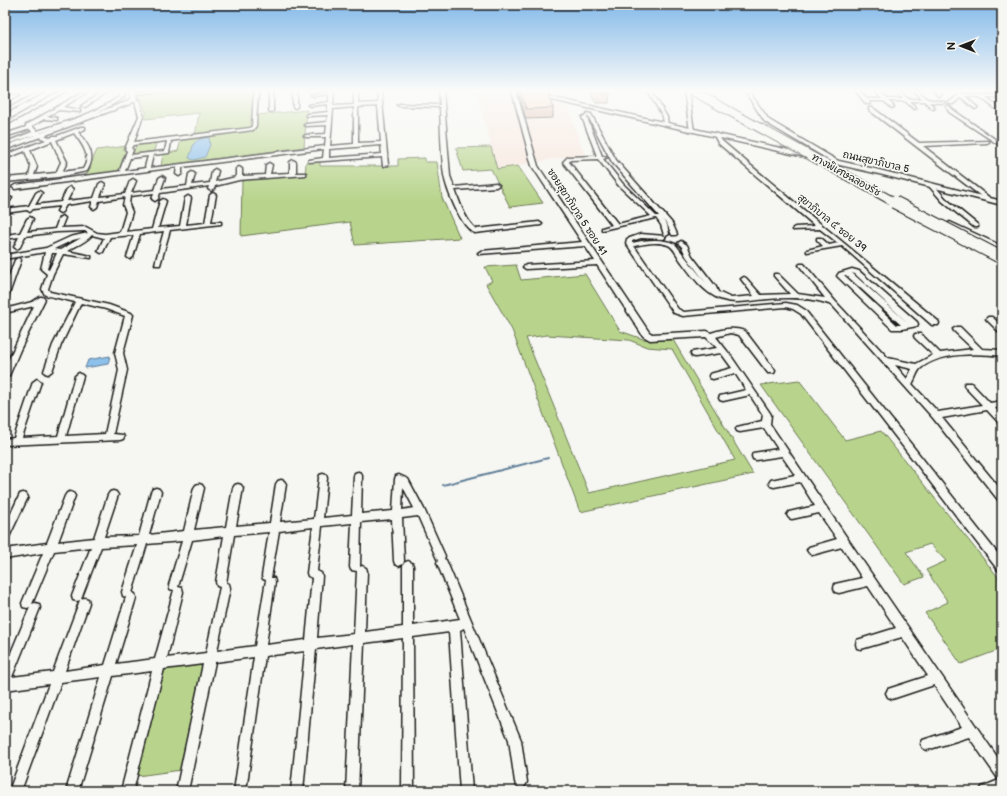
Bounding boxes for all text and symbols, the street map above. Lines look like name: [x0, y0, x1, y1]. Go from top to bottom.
north arrow: [941, 26, 981, 66]
text: N: [945, 42, 958, 50]
street label: ถนนสุขาภิบาล 5: [841, 148, 911, 177]
street label: ทางพิเศษฉลองรัช: [810, 150, 883, 199]
street label: ซอยสุขาภิบาล 5 ซอย 41: [543, 166, 610, 259]
street label: สุขาภิบาล ๕ ซอย 39: [794, 191, 870, 256]

